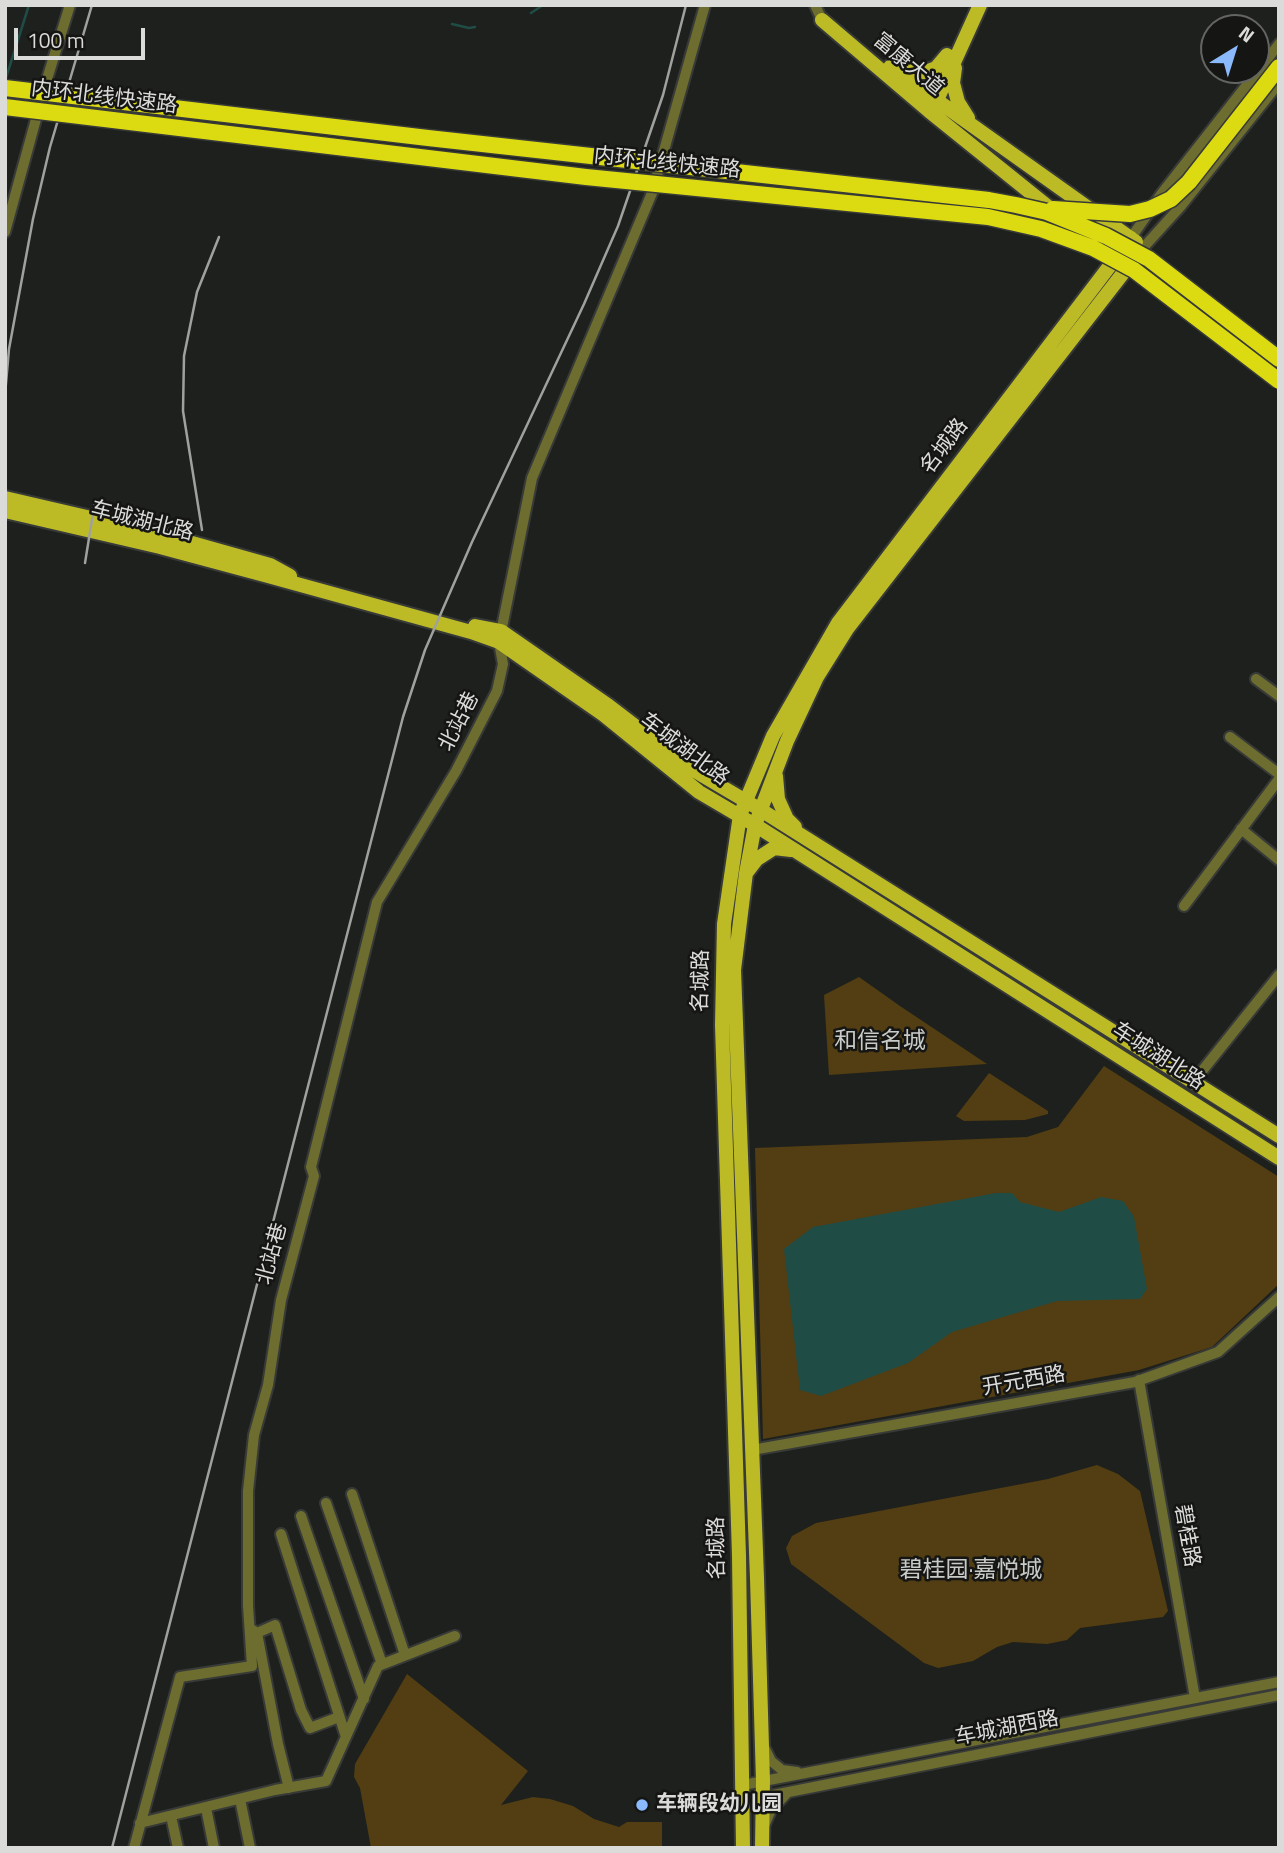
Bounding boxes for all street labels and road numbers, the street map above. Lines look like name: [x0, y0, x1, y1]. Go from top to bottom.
street label: 富康大道: [868, 28, 948, 102]
street label: 内环北线快速路: [30, 77, 178, 119]
street label: 内环北线快速路: [593, 144, 741, 184]
street label: 名城路: [916, 414, 974, 480]
street label: 车城湖北路: [88, 497, 196, 547]
street label: 北站巷: [434, 688, 486, 756]
street label: 车城湖北路: [634, 708, 734, 792]
street label: 名城路: [689, 949, 715, 1013]
street label: 车城湖北路: [1107, 1018, 1209, 1096]
street label: 北站巷: [253, 1220, 293, 1288]
street label: 开元西路: [980, 1362, 1068, 1402]
street label: 碧桂路: [1168, 1503, 1204, 1569]
street label: 名城路: [705, 1516, 731, 1580]
street label: 车城湖西路: [953, 1707, 1061, 1751]

